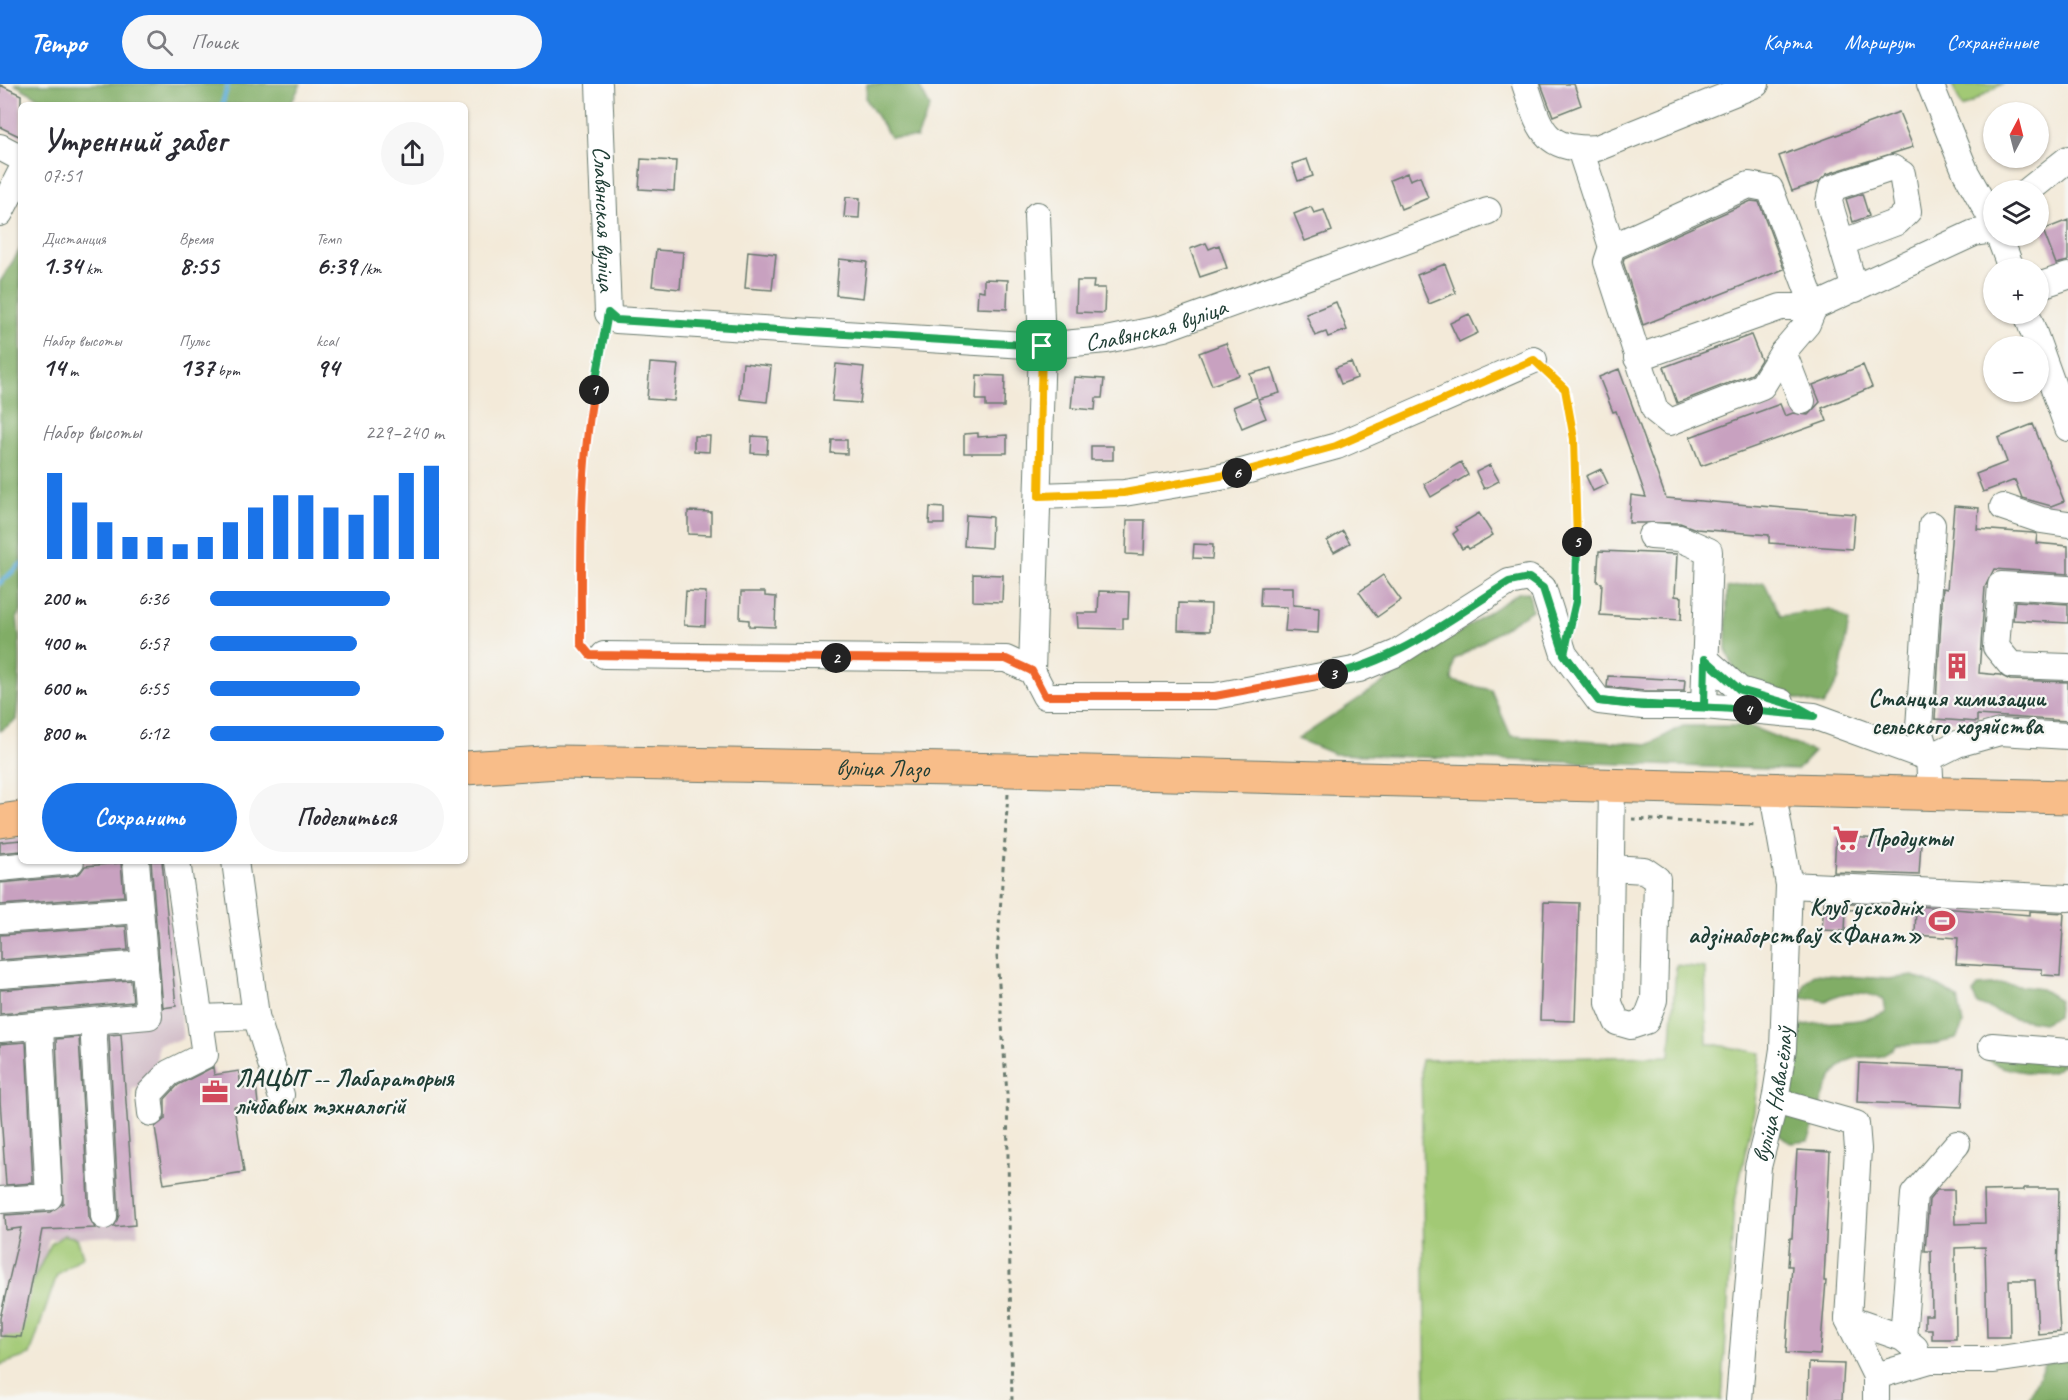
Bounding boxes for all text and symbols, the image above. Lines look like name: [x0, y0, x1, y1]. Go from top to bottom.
search box: [122, 15, 542, 69]
text: Tempo: [30, 25, 86, 60]
icon: search: [143, 26, 176, 59]
text: Поиск: [191, 28, 238, 56]
text: Карта: [1763, 29, 1812, 55]
text: Маршрут: [1845, 29, 1914, 55]
text: Сохранённые: [1947, 29, 2038, 55]
north arrow: [1983, 102, 2049, 168]
map controls: [1983, 102, 2049, 402]
text: Утренний забег: [42, 119, 226, 161]
button: share: [381, 122, 444, 185]
street label: Славянская вуліца: [586, 146, 622, 294]
text: 07:51: [42, 163, 82, 188]
button: layers: [1983, 180, 2049, 246]
text: Дистанция: [42, 229, 106, 249]
text: Время: [179, 229, 213, 249]
text: Темп: [316, 229, 342, 249]
text: 1.34: [42, 249, 82, 282]
text: 8:55: [179, 249, 218, 282]
text: 6:39: [316, 249, 356, 282]
button: +: [1983, 258, 2049, 324]
text: km: [82, 259, 102, 279]
text: /km: [356, 259, 381, 279]
street label: Славянская вуліца: [1084, 291, 1232, 357]
pin: [1016, 320, 1067, 371]
icon: arrive: [1025, 329, 1058, 362]
text: Набор высоты: [42, 331, 121, 351]
text: Пульс: [179, 331, 210, 351]
text: kcal: [316, 331, 337, 351]
button: −: [1983, 336, 2049, 402]
text: 14: [42, 351, 65, 384]
text: 137: [179, 351, 214, 384]
text: 94: [316, 351, 339, 384]
text: m: [65, 361, 78, 381]
text: bpm: [214, 361, 240, 381]
pin: 1: [579, 375, 609, 405]
text: 1: [590, 380, 598, 400]
text: Набор высоты: [42, 420, 141, 445]
text: 229–240 m: [365, 420, 444, 445]
pin: 6: [1222, 458, 1252, 488]
text: 6: [1233, 463, 1241, 483]
pin: 5: [1562, 527, 1592, 557]
text: 5: [1574, 532, 1580, 552]
text: 200 m: [42, 586, 85, 611]
text: 6:36: [138, 586, 169, 611]
text: 400 m: [42, 631, 85, 656]
text: 6:57: [138, 631, 169, 656]
pin: 2: [821, 643, 851, 673]
text: 2: [832, 648, 840, 668]
building icon: Станция химизации сельского хозяйства: [1942, 651, 1972, 681]
pin: 3: [1318, 659, 1348, 689]
text: 3: [1329, 664, 1337, 684]
text: 600 m: [42, 676, 86, 701]
text: 6:55: [138, 676, 169, 701]
place label: Станция химизации сельского хозяйства: [1868, 683, 2047, 742]
pin: 4: [1733, 695, 1763, 725]
text: 4: [1744, 700, 1752, 720]
text: 800 m: [42, 721, 85, 746]
text: 6:12: [138, 721, 169, 746]
street label: вуліца Лазо: [836, 752, 931, 784]
button: Сохранить: [42, 783, 237, 852]
button: Поделиться: [249, 783, 444, 852]
supermarket icon: Продукты: [1831, 823, 1861, 853]
place label: Продукты: [1866, 823, 1954, 853]
place label: Клуб усходніх адзінаборстваў «Фанат»: [1688, 892, 1924, 951]
sports icon: Клуб усходніх адзінаборстваў «Фанат»: [1927, 906, 1957, 936]
street label: вуліца Навасёлаў: [1745, 1024, 1799, 1165]
place label: ЛАЦЫТ -- Лабараторыя лічбавых тэхналогій: [235, 1063, 455, 1121]
office icon: ЛАЦЫТ -- Лабараторыя лічбавых тэхналогій: [200, 1077, 230, 1107]

